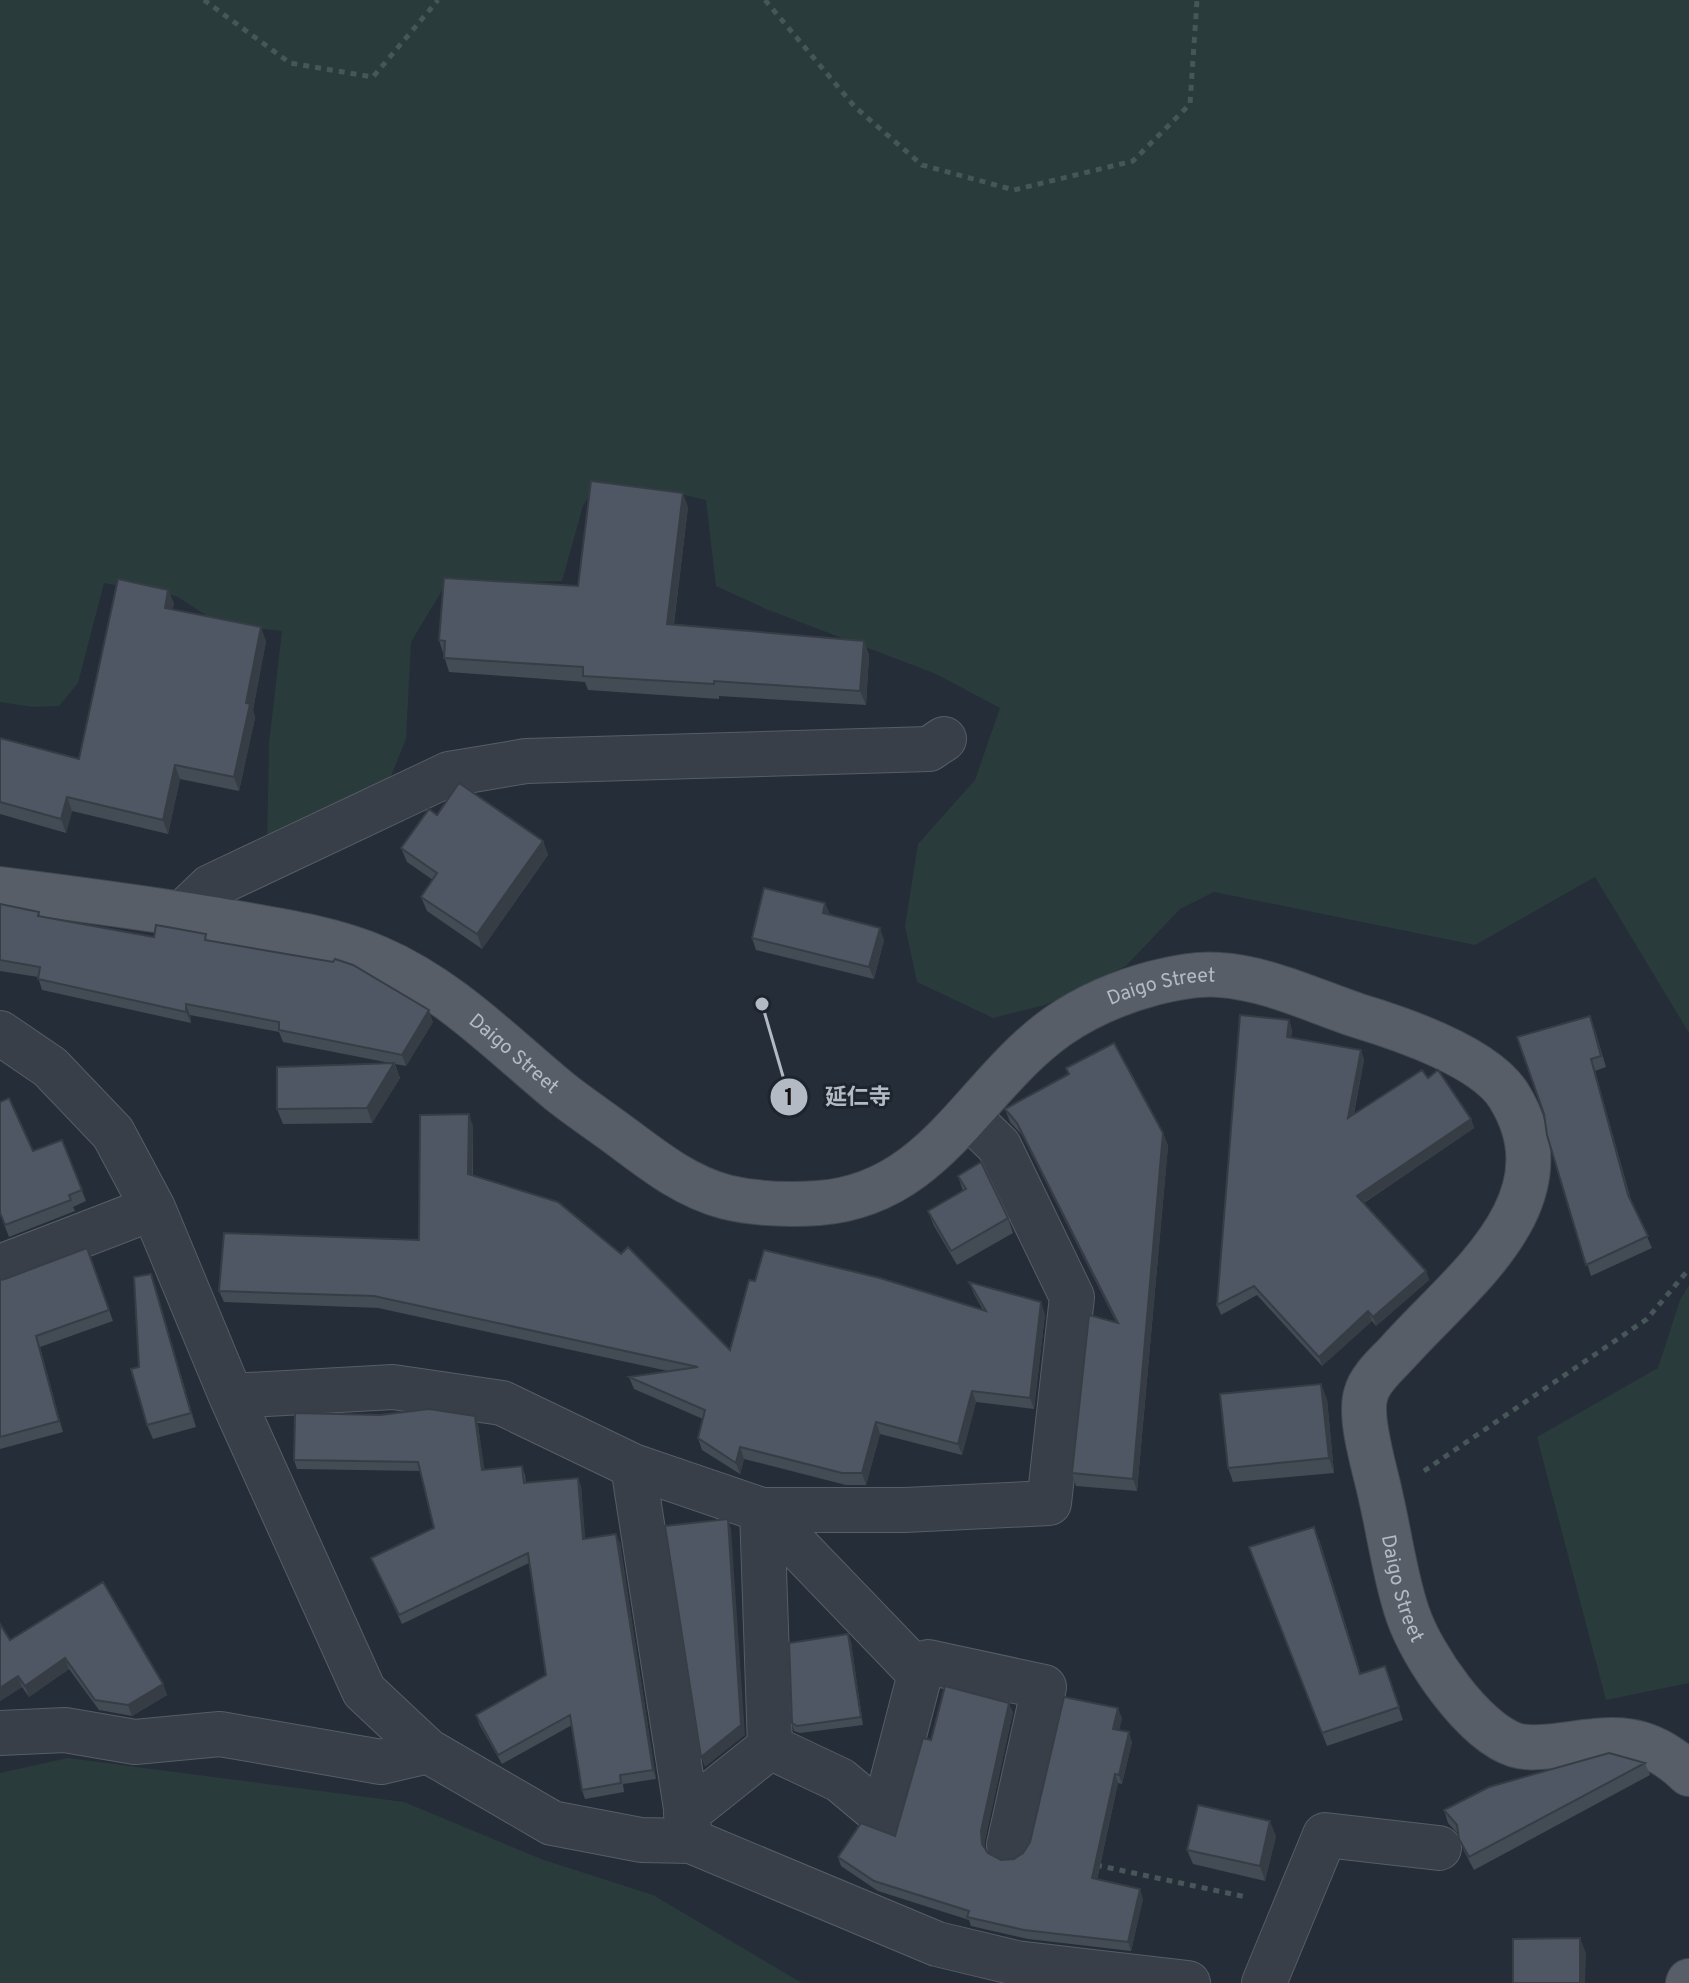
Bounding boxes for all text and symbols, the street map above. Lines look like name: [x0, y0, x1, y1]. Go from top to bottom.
street label: Daigo Street: [1104, 963, 1215, 1013]
street label: Daigo Street: [463, 1008, 564, 1101]
callout: 延仁寺: [769, 1074, 907, 1120]
text: 1: [784, 1084, 794, 1114]
text: 延仁寺: [825, 1085, 891, 1112]
street label: Daigo Street: [1374, 1533, 1429, 1647]

